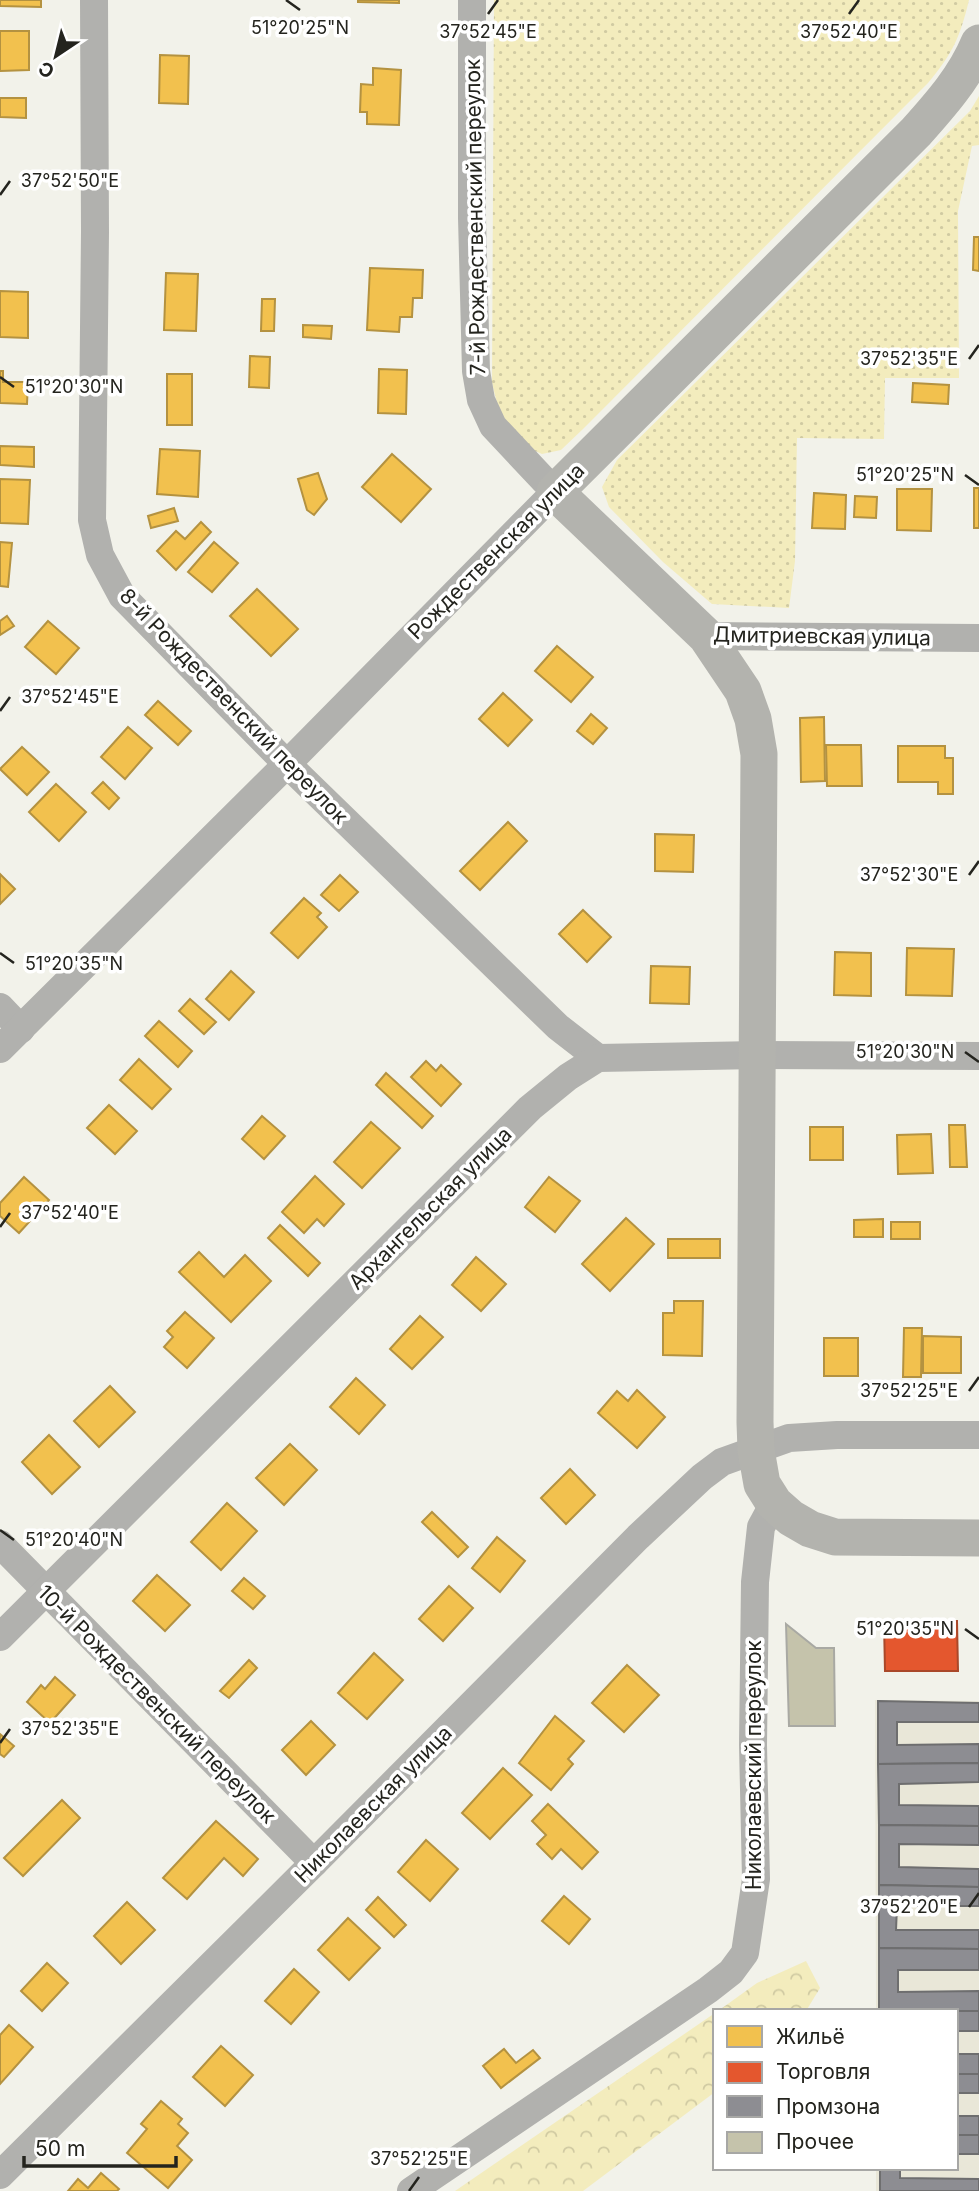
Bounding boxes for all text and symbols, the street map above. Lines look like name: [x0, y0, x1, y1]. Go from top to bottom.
text: 51°20'25"N: [251, 17, 349, 38]
north arrow: [21, 21, 91, 91]
text: 37°52'45"E: [439, 21, 537, 42]
text: 37°52'40"E: [800, 21, 898, 42]
text: С: [34, 56, 59, 83]
street label: 7-й Рождественский переулок: [460, 58, 490, 376]
text: 37°52'50"E: [21, 170, 119, 191]
text: 37°52'35"E: [860, 348, 958, 369]
text: 51°20'30"N: [25, 376, 123, 397]
street label: Рождественская улица: [403, 458, 589, 644]
text: 51°20'25"N: [856, 464, 954, 485]
street label: 8-й Рождественский переулок: [115, 583, 354, 829]
street label: Дмитриевская улица: [713, 622, 931, 650]
text: 37°52'45"E: [21, 686, 119, 707]
text: 37°52'30"E: [860, 864, 958, 885]
text: 51°20'35"N: [25, 953, 123, 974]
text: 51°20'30"N: [856, 1041, 954, 1062]
street label: Архангельская улица: [343, 1121, 517, 1295]
text: 37°52'40"E: [21, 1202, 119, 1223]
text: 37°52'25"E: [860, 1380, 958, 1401]
text: 51°20'40"N: [25, 1529, 123, 1550]
street label: 10-й Рождественский переулок: [33, 1580, 282, 1829]
text: 51°20'35"N: [856, 1618, 954, 1639]
street label: Николаевский переулок: [741, 1639, 766, 1890]
text: 37°52'35"E: [21, 1718, 119, 1739]
street label: Николаевская улица: [289, 1720, 457, 1888]
text: 37°52'20"E: [860, 1896, 958, 1917]
legend: [713, 2009, 958, 2170]
text: Жильё: [776, 2024, 845, 2049]
text: Торговля: [776, 2059, 870, 2084]
text: Промзона: [776, 2094, 880, 2119]
scale bar: [24, 2124, 177, 2168]
text: Прочее: [776, 2129, 854, 2154]
text: 50 m: [35, 2136, 85, 2161]
text: 37°52'25"E: [370, 2148, 468, 2169]

